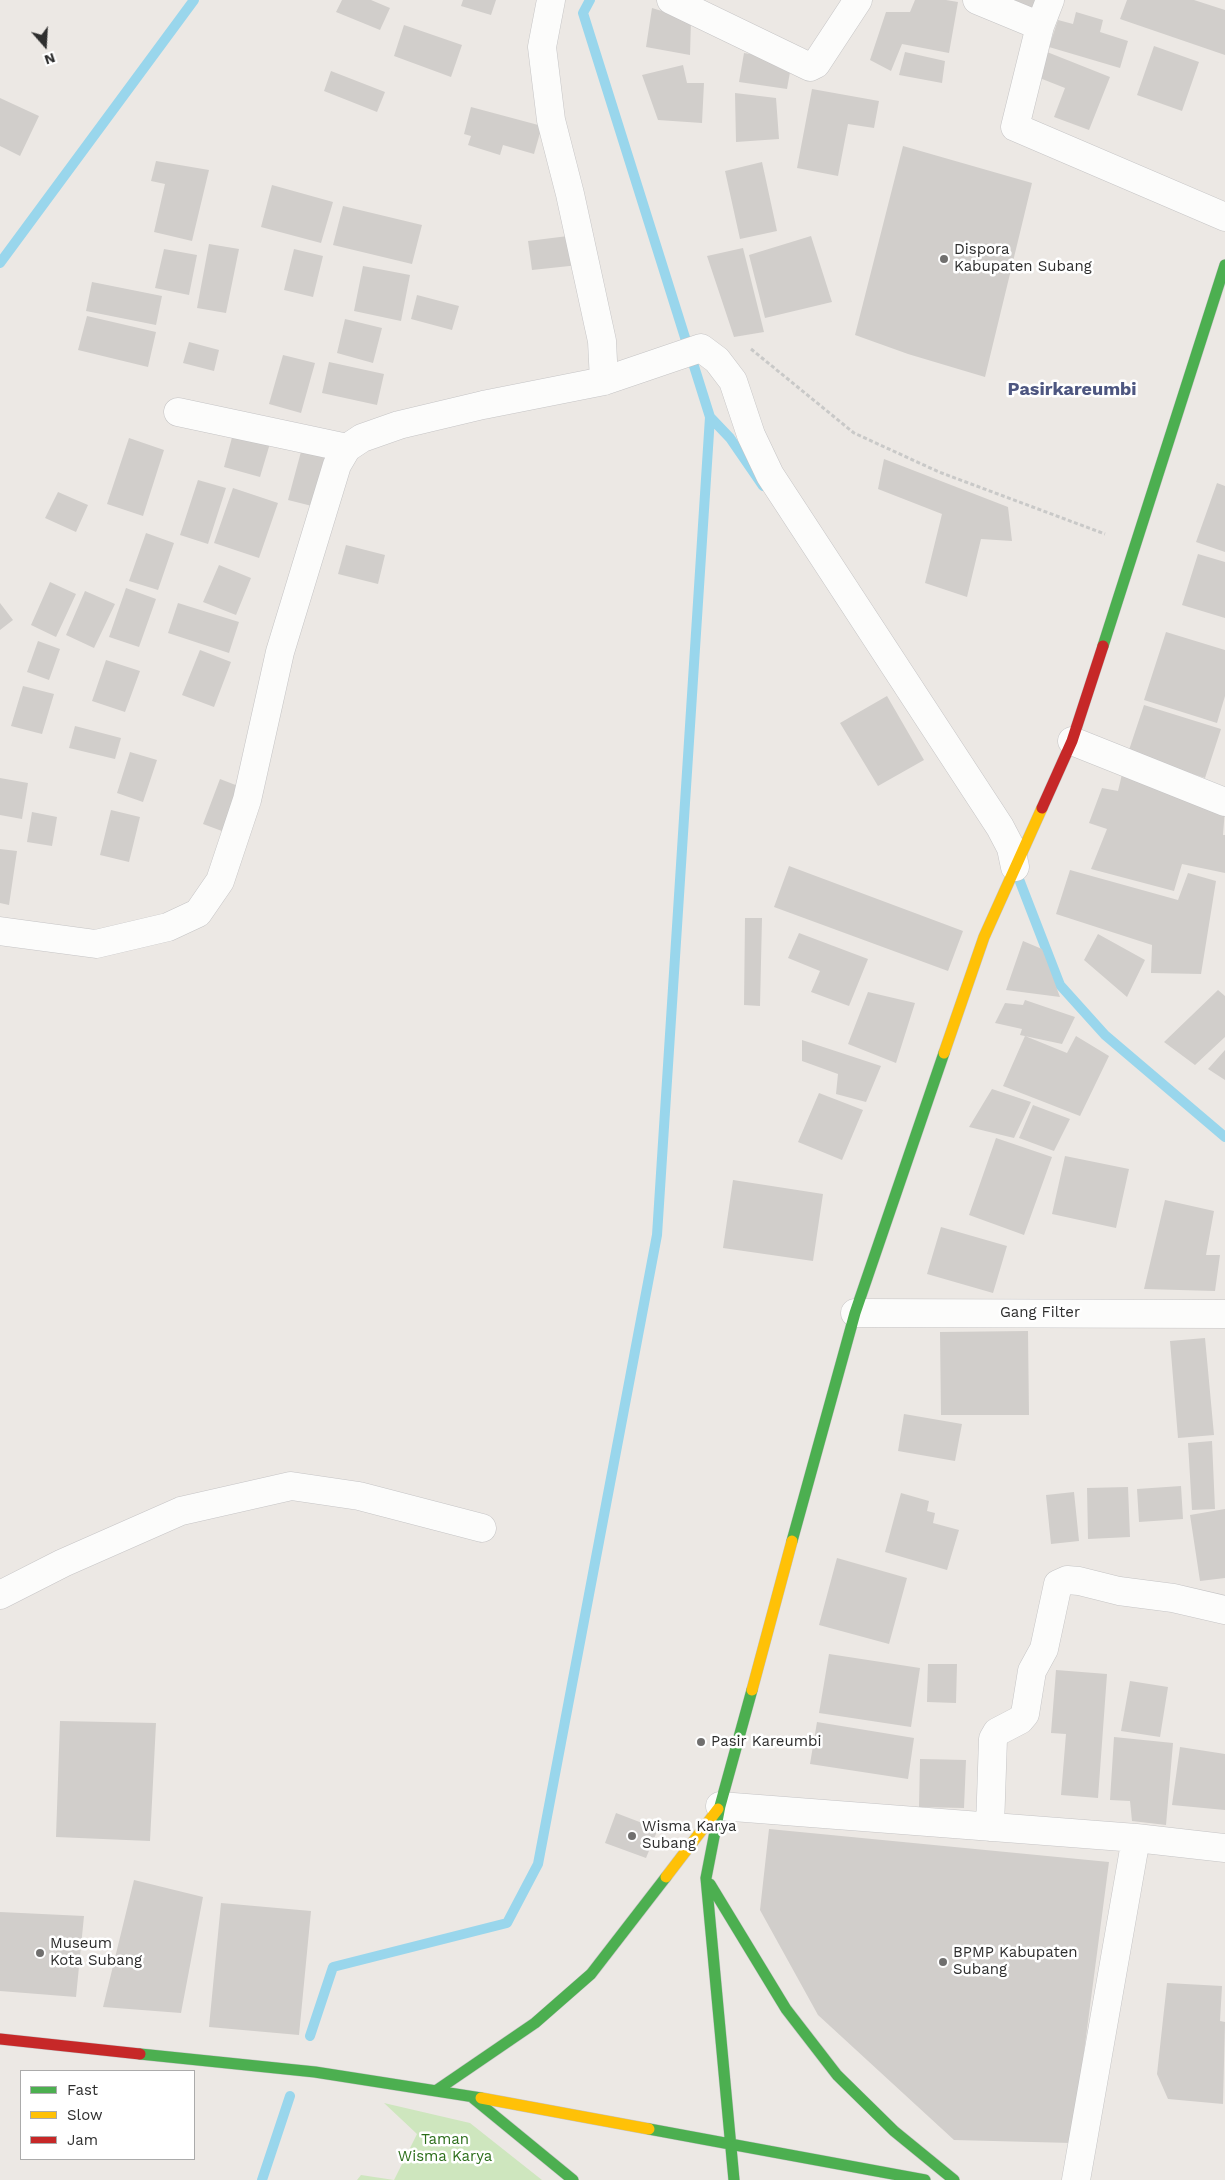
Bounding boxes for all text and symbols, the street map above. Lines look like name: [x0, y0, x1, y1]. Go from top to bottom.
north arrow: [20, 20, 70, 70]
text: N: [42, 50, 57, 68]
place label: Dispora Kabupaten Subang: [954, 241, 1092, 276]
marker: Dispora Kabupaten Subang: [938, 253, 950, 265]
district label: Pasirkareumbi: [1007, 379, 1137, 401]
street label: Gang Filter: [1000, 1304, 1080, 1322]
place label: Pasir Kareumbi: [711, 1733, 821, 1751]
marker: Pasir Kareumbi: [695, 1736, 707, 1748]
place label: Wisma Karya Subang: [642, 1818, 736, 1853]
marker: Wisma Karya Subang: [626, 1830, 638, 1842]
place label: Museum Kota Subang: [50, 1935, 142, 1970]
place label: BPMP Kabupaten Subang: [953, 1944, 1078, 1979]
marker: Museum Kota Subang: [34, 1947, 46, 1959]
marker: BPMP Kabupaten Subang: [937, 1956, 949, 1968]
legend: [20, 2070, 195, 2160]
text: Fast: [67, 2081, 98, 2099]
text: Slow: [67, 2106, 103, 2124]
text: Jam: [67, 2131, 98, 2149]
park label: Taman Wisma Karya: [398, 2131, 492, 2166]

